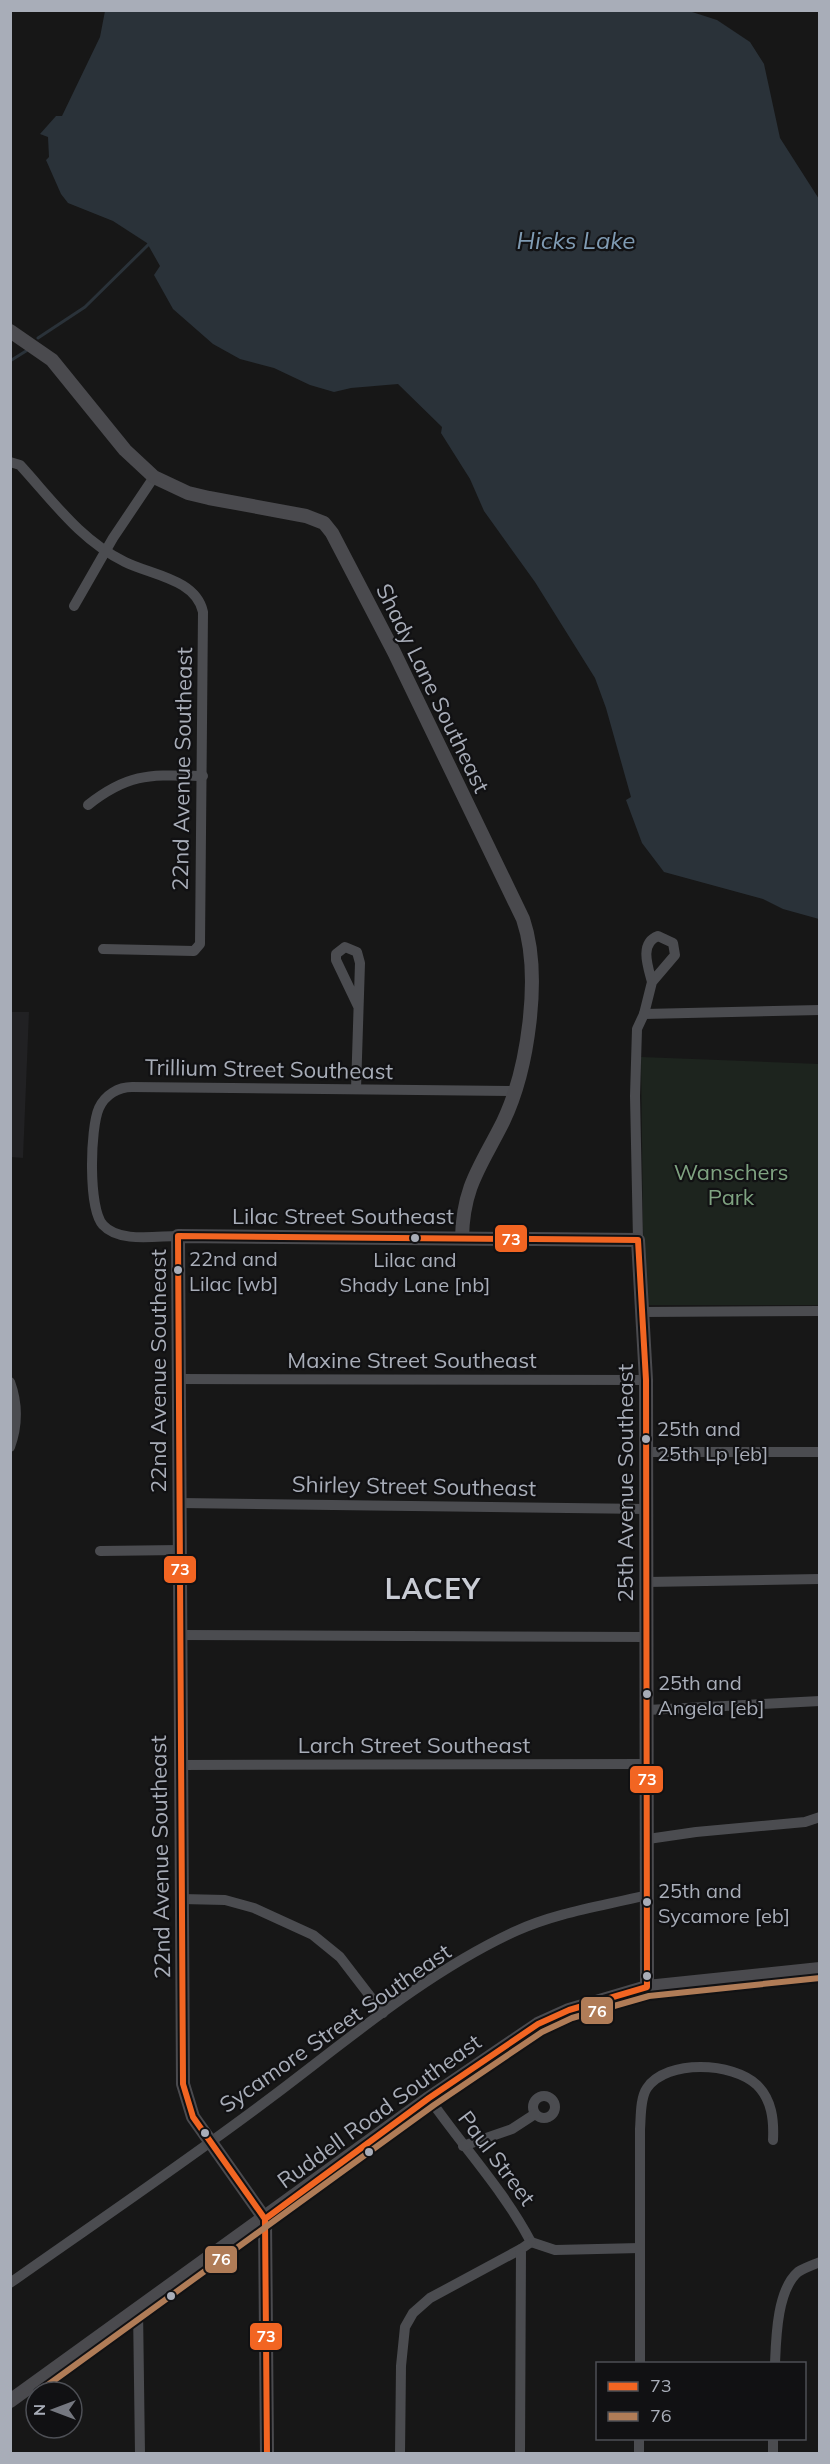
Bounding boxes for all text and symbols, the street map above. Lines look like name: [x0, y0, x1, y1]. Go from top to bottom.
water label: Hicks Lake: [517, 225, 635, 255]
street label: Shady Lane Southeast: [370, 579, 496, 798]
street label: 22nd Avenue Southeast: [166, 647, 198, 891]
street label: Trillium Street Southeast: [145, 1053, 394, 1085]
park label: Wanschers Park: [674, 1158, 788, 1211]
street label: Lilac Street Southeast: [232, 1202, 454, 1230]
line badge: 73: [494, 1224, 528, 1253]
text: 73: [501, 1229, 521, 1249]
marker: Lilac and Shady Lane [nb]: [409, 1232, 421, 1244]
place label: 22nd and Lilac [wb]: [189, 1246, 278, 1296]
place label: Lilac and Shady Lane [nb]: [340, 1247, 490, 1297]
street label: 22nd Avenue Southeast: [144, 1249, 172, 1493]
marker: 22nd and Lilac [wb]: [172, 1264, 184, 1276]
street label: Maxine Street Southeast: [287, 1346, 537, 1374]
street label: 25th Avenue Southeast: [611, 1364, 639, 1602]
place label: 25th and 25th Lp [eb]: [657, 1416, 768, 1466]
marker: 25th and 25th Lp [eb]: [640, 1433, 652, 1445]
street label: Shirley Street Southeast: [292, 1470, 537, 1502]
line badge: 73: [163, 1555, 197, 1584]
text: 73: [170, 1559, 190, 1579]
district label: LACEY: [385, 1571, 481, 1606]
place label: 25th and Angela [eb]: [658, 1670, 765, 1720]
marker: 25th and Angela [eb]: [641, 1688, 653, 1700]
street label: Larch Street Southeast: [298, 1731, 530, 1759]
street label: 22nd Avenue Southeast: [144, 1735, 176, 1979]
line badge: 73: [629, 1765, 664, 1794]
text: 73: [637, 1769, 657, 1789]
place label: 25th and Sycamore [eb]: [658, 1878, 790, 1928]
marker: 25th and Sycamore [eb]: [641, 1896, 653, 1908]
street label: Sycamore Street Southeast: [214, 1937, 456, 2119]
unlabelled marker: [641, 1970, 653, 1982]
line badge: 76: [580, 1996, 614, 2025]
text: 76: [587, 2001, 607, 2021]
street label: Ruddell Road Southeast: [272, 2027, 487, 2194]
street label: Paul Street: [452, 2105, 542, 2211]
unlabelled marker: [199, 2127, 211, 2139]
unlabelled marker: [363, 2146, 375, 2158]
line badge: 76: [204, 2245, 238, 2274]
text: 76: [211, 2249, 231, 2269]
unlabelled marker: [165, 2290, 177, 2302]
line badge: 73: [249, 2322, 283, 2351]
text: 73: [256, 2326, 276, 2346]
legend: [596, 2362, 806, 2440]
text: 73: [650, 2374, 672, 2397]
north arrow: [24, 2380, 84, 2440]
text: N: [29, 2404, 49, 2416]
text: 76: [650, 2404, 672, 2427]

